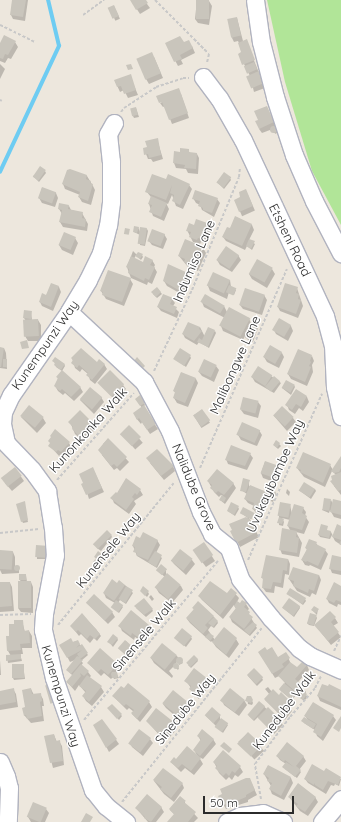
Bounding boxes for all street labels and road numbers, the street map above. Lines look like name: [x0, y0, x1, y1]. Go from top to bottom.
street label: Etsheni Road: [266, 201, 314, 279]
street label: Indumiso Lane: [170, 217, 218, 305]
street label: Kunempunzi Way: [8, 297, 82, 393]
street label: Malibongwe Lane: [206, 313, 264, 417]
street label: Kunonkonka Walk: [46, 384, 130, 476]
street label: Uvukayibambe Way: [243, 417, 307, 535]
street label: Nalidube Grove: [169, 441, 219, 533]
street label: Kunensele Way: [73, 509, 143, 591]
street label: Sinensele Walk: [109, 596, 179, 674]
street label: Kunempunzi Way: [38, 643, 84, 749]
street label: Kunedube Walk: [249, 667, 319, 753]
street label: Sinedube Way: [152, 670, 218, 748]

